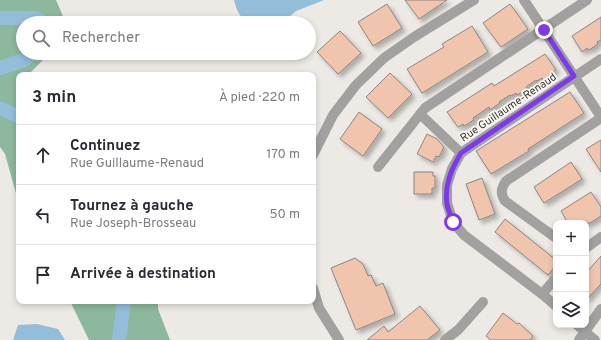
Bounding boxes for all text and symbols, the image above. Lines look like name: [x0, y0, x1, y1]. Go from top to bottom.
search box: [16, 16, 316, 60]
route end: [535, 21, 553, 39]
icon: search: [30, 27, 52, 49]
text: Rechercher: [62, 29, 140, 48]
street label: Rue Guillaume-Renaud: [458, 70, 559, 145]
text: 3 min: [32, 87, 76, 109]
text: À pied · 220 m: [219, 90, 300, 106]
text: Continuez: [70, 137, 140, 156]
icon: ahead: [32, 144, 54, 166]
text: 170 m: [266, 147, 300, 163]
text: Rue Guillaume-Renaud: [70, 156, 204, 172]
text: Tournez à gauche: [70, 197, 194, 216]
icon: left: [32, 204, 54, 226]
text: 50 m: [270, 207, 300, 223]
route start: [444, 213, 462, 231]
text: Rue Joseph-Brosseau: [70, 216, 196, 232]
map controls: [553, 220, 589, 328]
button: +: [553, 220, 589, 256]
button: −: [553, 256, 589, 292]
icon: arrive: [32, 264, 54, 286]
text: Arrivée à destination: [70, 265, 216, 284]
button: layers: [553, 292, 589, 328]

